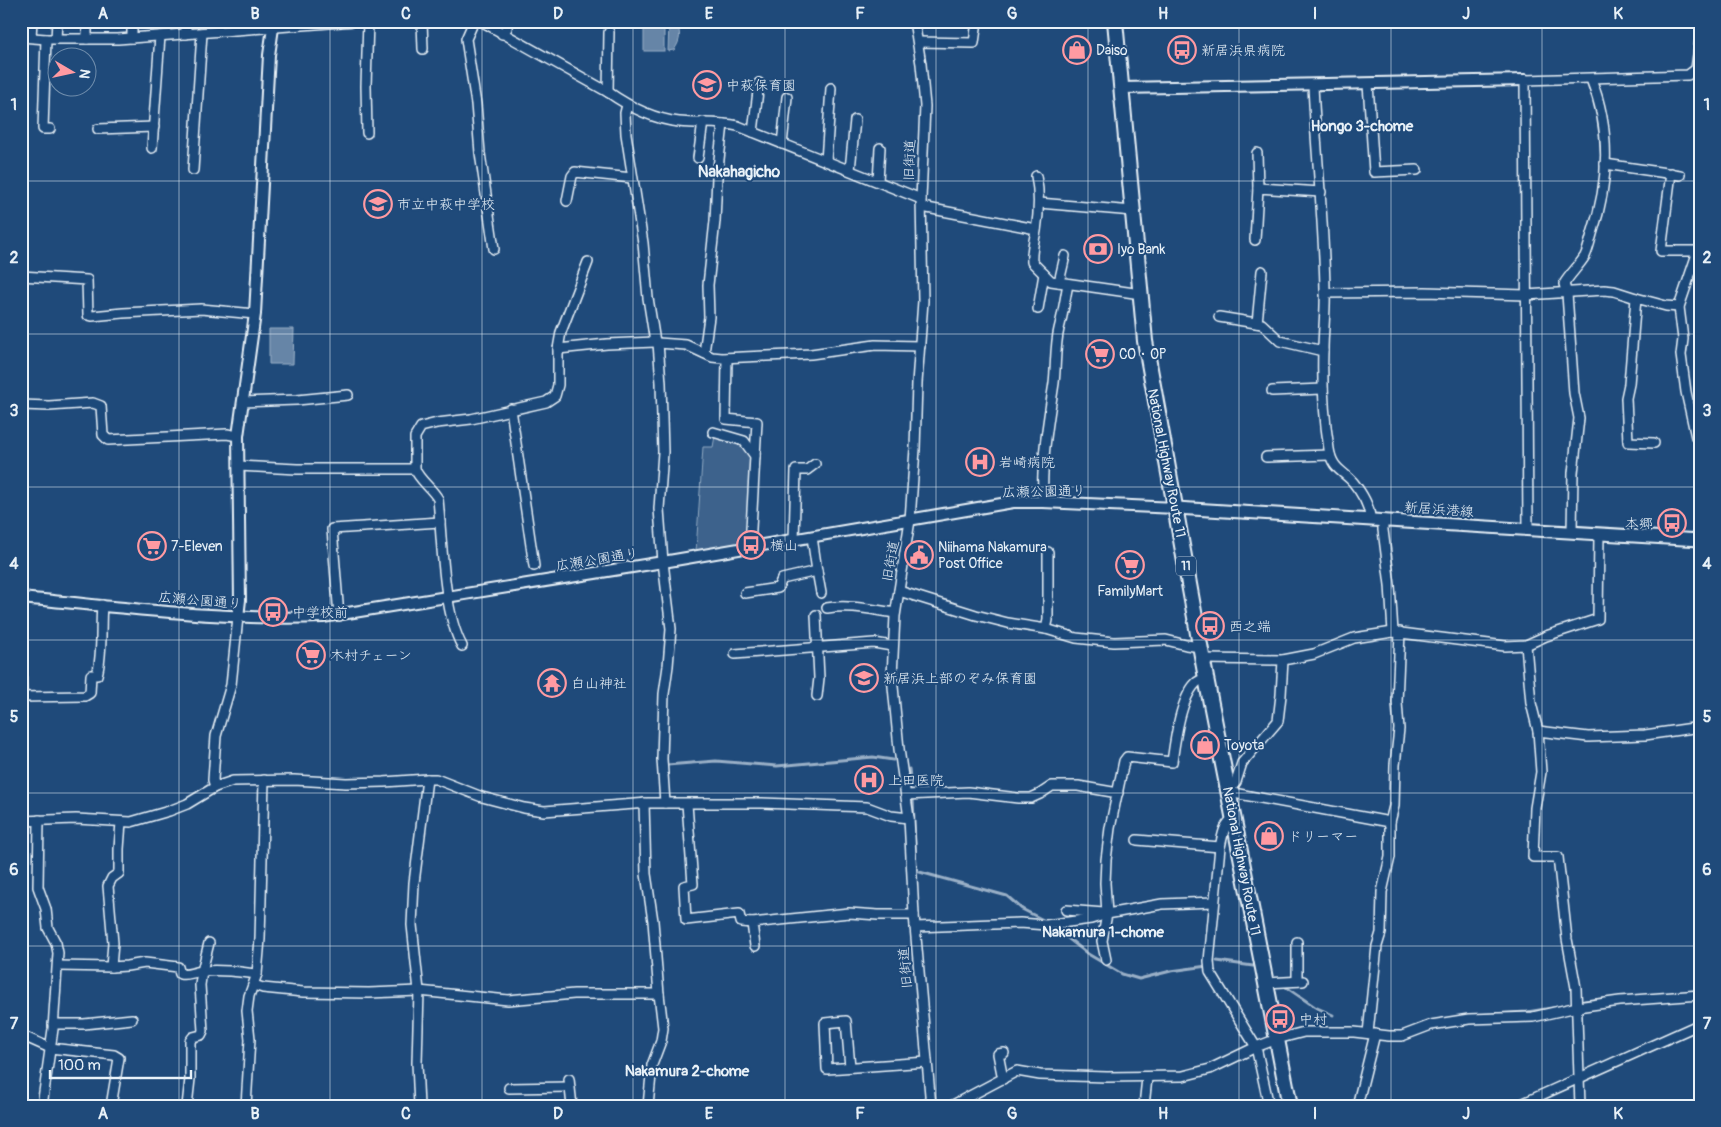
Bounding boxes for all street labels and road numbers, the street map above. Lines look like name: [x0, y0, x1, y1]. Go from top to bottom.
street label: 旧街道: [900, 139, 919, 181]
street label: National Highway Route 11: [1144, 387, 1189, 539]
street label: 広瀬公園通り: [1002, 482, 1086, 501]
street label: 新居浜港線: [1403, 499, 1474, 520]
street label: 旧街道: [878, 539, 903, 583]
street label: 広瀬公園通り: [554, 545, 640, 574]
road number: 11: [1176, 556, 1196, 576]
street label: 広瀬公園通り: [157, 588, 243, 613]
street label: National Highway Route 11: [1219, 785, 1264, 937]
street label: 旧街道: [895, 946, 916, 990]

